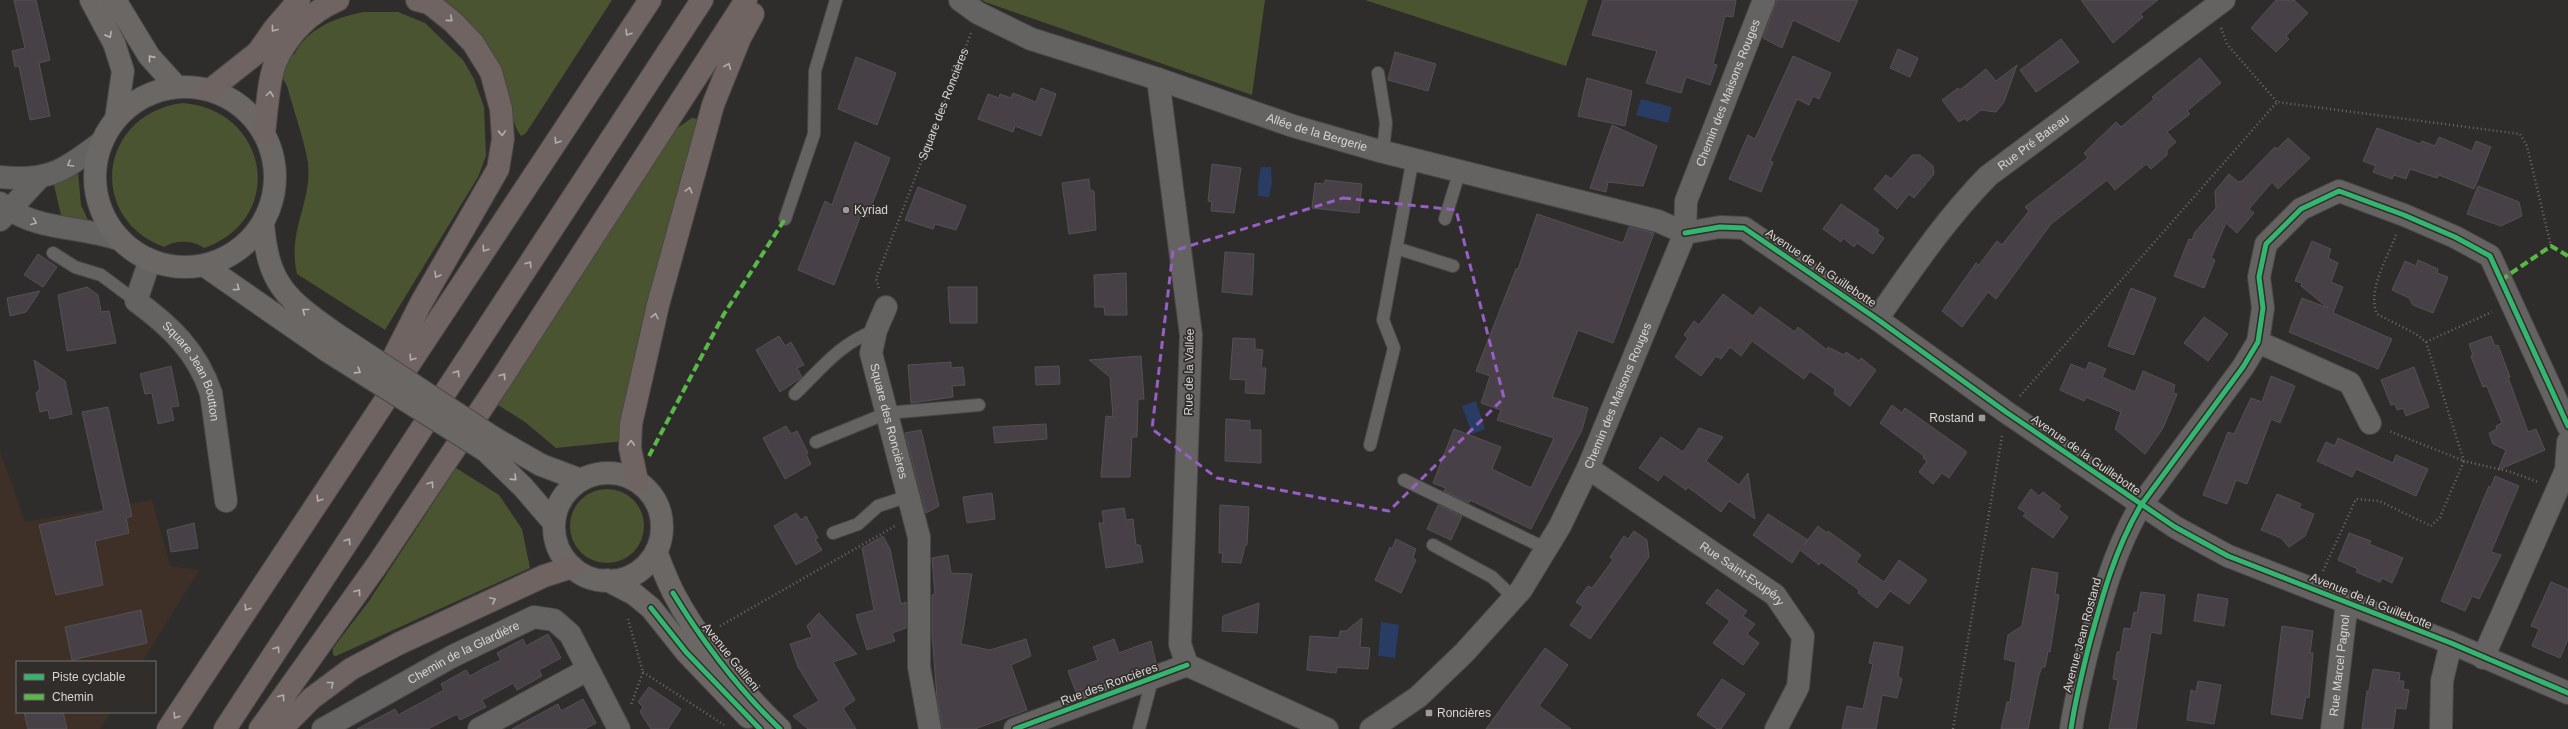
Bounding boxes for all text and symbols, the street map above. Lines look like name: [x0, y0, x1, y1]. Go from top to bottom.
one-way arrow: [445, 15, 453, 22]
street label: Chemin des Maisons Rouges: [1693, 17, 1763, 169]
one-way arrow: [272, 25, 279, 32]
one-way arrow: [625, 29, 633, 36]
one-way arrow: [105, 30, 112, 38]
street label: Square des Roncières: [916, 46, 972, 162]
one-way arrow: [149, 55, 156, 62]
one-way arrow: [724, 63, 732, 70]
one-way arrow: [265, 91, 274, 97]
street label: Allée de la Bergerie: [1264, 110, 1369, 154]
street label: Rue Pré Bateau: [1995, 111, 2072, 173]
one-way arrow: [498, 130, 506, 136]
one-way arrow: [554, 137, 562, 144]
one-way arrow: [67, 160, 74, 167]
one-way arrow: [684, 187, 693, 194]
place label: Kyriad: [854, 203, 888, 217]
marker: Kyriad: [841, 205, 851, 215]
one-way arrow: [30, 217, 37, 225]
street label: Avenue de la Guillebotte: [1763, 226, 1879, 310]
one-way arrow: [482, 245, 489, 252]
one-way arrow: [524, 262, 531, 269]
one-way arrow: [435, 271, 442, 278]
one-way arrow: [232, 283, 239, 290]
one-way arrow: [302, 308, 309, 315]
one-way arrow: [651, 312, 659, 319]
street label: Square Jean Boutton: [159, 319, 222, 422]
street label: Chemin des Maisons Rouges: [1581, 321, 1654, 471]
street label: Rue de la Vallée: [1181, 328, 1197, 416]
one-way arrow: [410, 353, 417, 360]
street label: Square des Roncières: [867, 362, 911, 480]
one-way arrow: [354, 366, 361, 373]
one-way arrow: [453, 370, 460, 377]
one-way arrow: [499, 373, 506, 380]
place label: Rostand: [1929, 411, 1974, 425]
street label: Avenue de la Guillebotte: [2029, 412, 2144, 498]
marker: Rostand: [1977, 413, 1987, 423]
one-way arrow: [627, 440, 635, 446]
one-way arrow: [509, 473, 517, 481]
one-way arrow: [426, 481, 434, 488]
one-way arrow: [316, 495, 323, 502]
one-way arrow: [343, 538, 350, 545]
street label: Rue Saint-Exupéry: [1697, 539, 1787, 608]
street label: Avenue de la Guillebotte: [2308, 570, 2434, 632]
street label: Avenue Jean Rostand: [2060, 576, 2104, 694]
one-way arrow: [353, 589, 360, 596]
one-way arrow: [489, 597, 496, 605]
one-way arrow: [244, 604, 252, 611]
street label: Rue Marcel Pagnol: [2327, 614, 2352, 717]
street label: Chemin de la Glardière: [405, 618, 522, 687]
street label: Avenue Gallieni: [699, 620, 763, 694]
one-way arrow: [272, 647, 279, 654]
street label: Rue des Roncières: [1059, 660, 1159, 708]
legend: [16, 661, 156, 713]
text: Piste cyclable: [52, 670, 126, 684]
one-way arrow: [326, 682, 333, 689]
text: Chemin: [52, 690, 93, 704]
one-way arrow: [277, 695, 284, 702]
place label: Roncières: [1437, 706, 1491, 720]
marker: Roncières: [1424, 708, 1434, 718]
one-way arrow: [174, 712, 181, 719]

